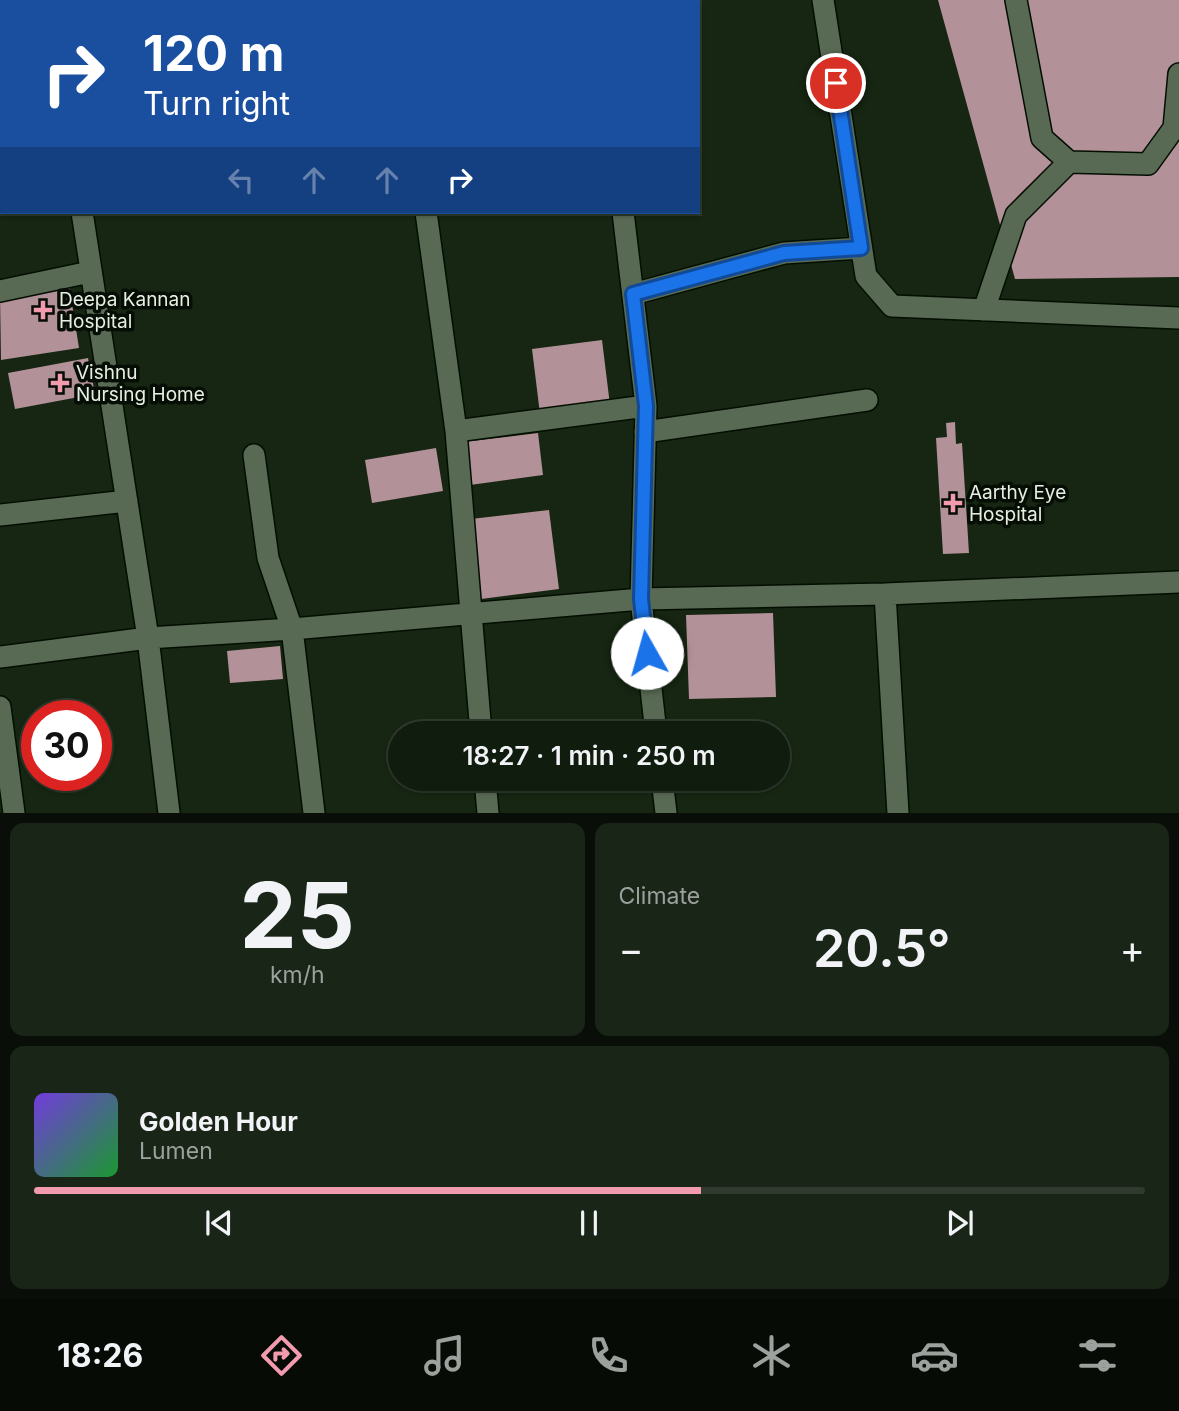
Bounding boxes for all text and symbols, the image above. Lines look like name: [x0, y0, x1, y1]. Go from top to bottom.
text: 120 m: [143, 24, 284, 83]
icon: right: [28, 28, 119, 119]
pin: [806, 53, 866, 113]
icon: arrive: [817, 64, 855, 102]
text: Turn right: [143, 84, 290, 123]
icon: left: [222, 161, 260, 199]
icon: ahead: [295, 161, 333, 199]
icon: ahead: [368, 161, 406, 199]
icon: right: [441, 161, 479, 199]
place label: Deepa Kannan Hospital: [59, 288, 190, 333]
marker: Deepa Kannan Hospital: [33, 300, 53, 320]
place label: Vishnu Nursing Home: [76, 361, 205, 406]
marker: Vishnu Nursing Home: [50, 373, 70, 393]
place label: Aarthy Eye Hospital: [969, 481, 1066, 526]
marker: Aarthy Eye Hospital: [943, 493, 963, 513]
position arrow: [610, 616, 684, 690]
speed limit sign: 30: [21, 700, 112, 791]
text: 18:27 · 1 min · 250 m: [462, 740, 716, 771]
text: 25: [240, 860, 355, 970]
text: Climate: [619, 882, 700, 910]
text: 20.5°: [813, 917, 951, 980]
text: −: [619, 926, 644, 972]
text: +: [1120, 926, 1145, 972]
text: km/h: [270, 961, 325, 989]
text: Golden Hour: [139, 1106, 298, 1137]
text: Lumen: [139, 1137, 213, 1165]
icon: previous: [200, 1204, 238, 1242]
icon: pause: [570, 1204, 608, 1242]
icon: next: [941, 1204, 979, 1242]
icon: directions: [257, 1331, 306, 1380]
icon: music: [420, 1331, 469, 1380]
icon: phone: [584, 1331, 633, 1380]
icon: climate: [747, 1331, 796, 1380]
icon: car: [910, 1331, 959, 1380]
icon: filters: [1073, 1331, 1122, 1380]
text: 18:26: [57, 1336, 143, 1375]

